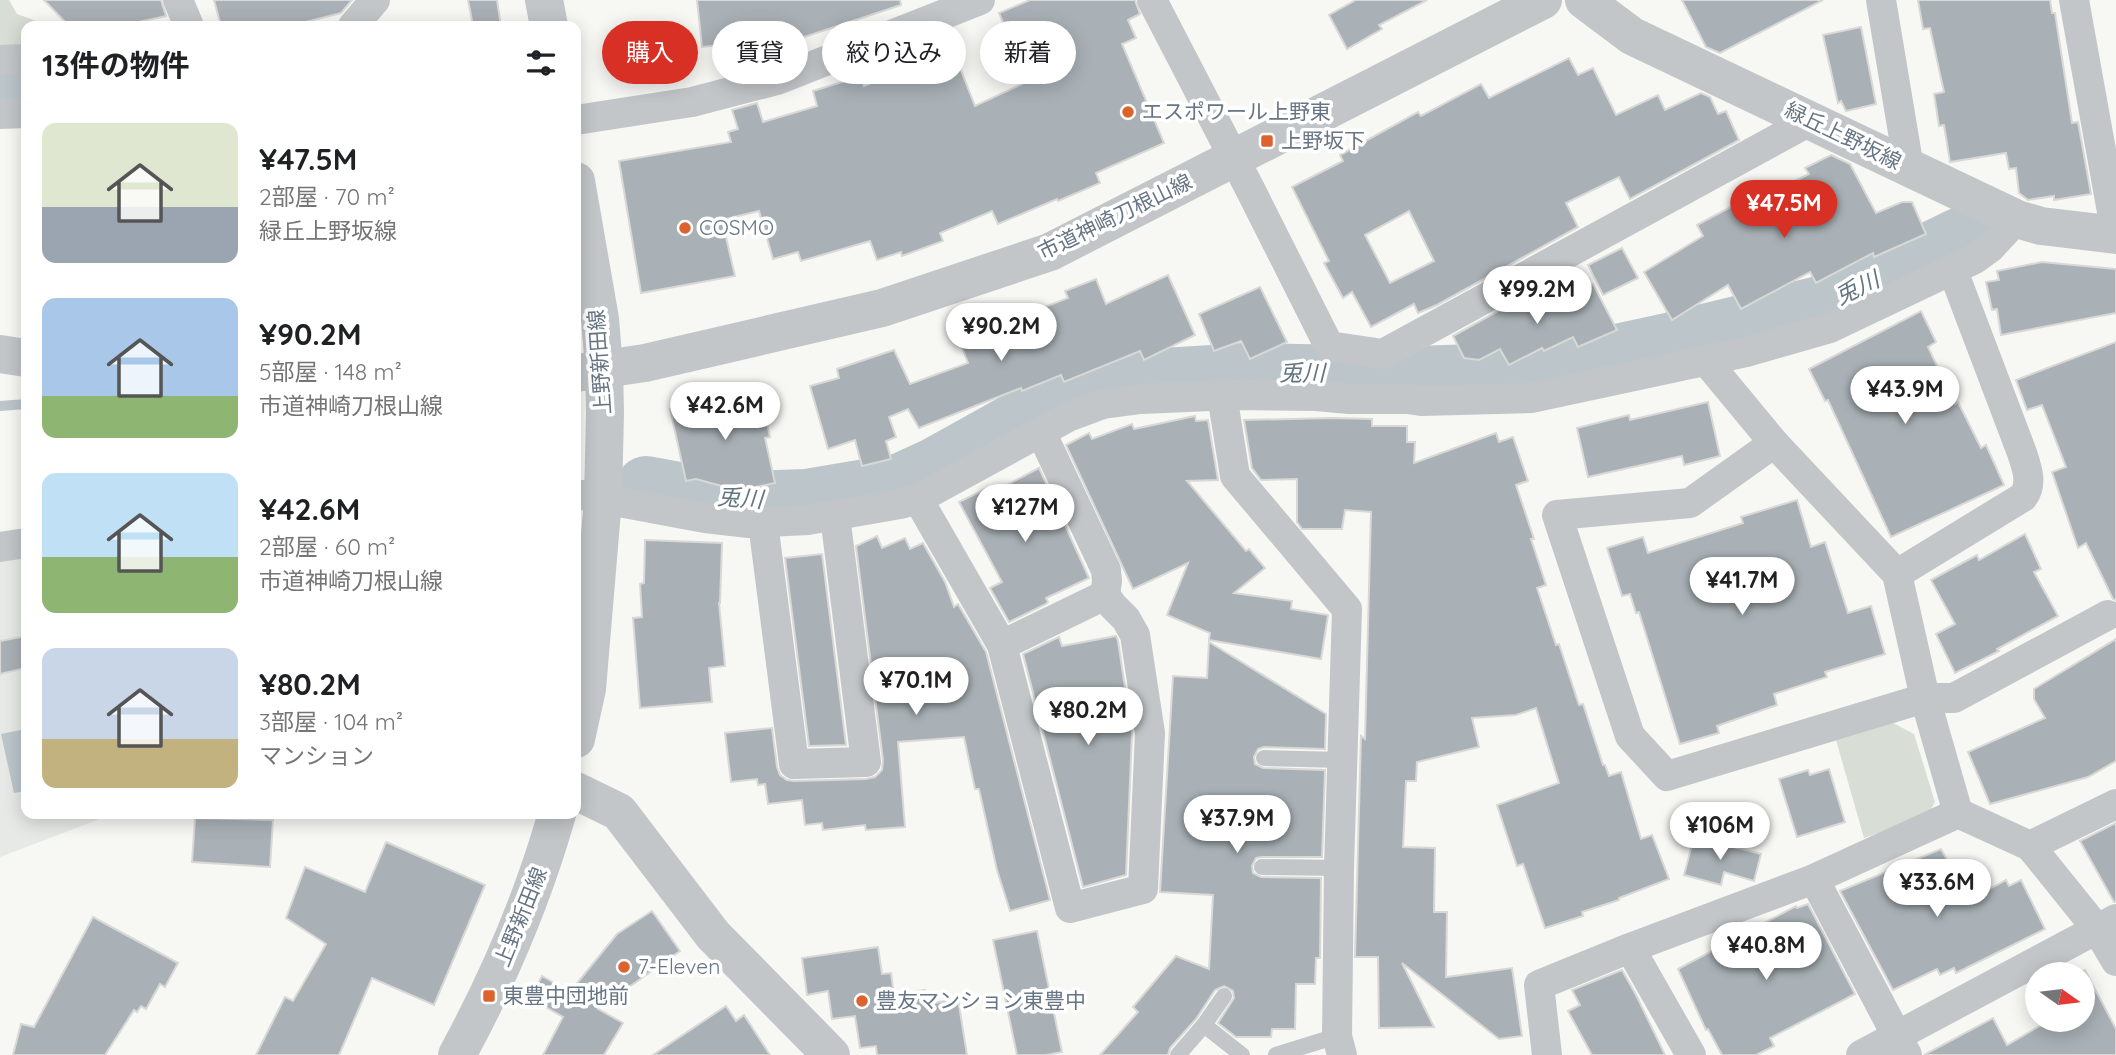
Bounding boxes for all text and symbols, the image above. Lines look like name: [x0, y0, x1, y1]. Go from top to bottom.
chip: 購入: [602, 21, 698, 84]
chip: 賃貸: [712, 21, 808, 84]
chip: 絞り込み: [822, 21, 966, 84]
chip: 新着: [980, 21, 1076, 84]
icon: filters: [522, 44, 560, 82]
text: 13件の物件: [42, 46, 190, 84]
street label: 緑丘上野坂線: [1781, 96, 1906, 174]
place label: エスポワール上野東: [1142, 98, 1331, 124]
marker: エスポワール上野東: [1120, 104, 1136, 120]
place label: 上野坂下: [1281, 127, 1365, 153]
marker: 上野坂下: [1259, 133, 1275, 149]
text: ¥47.5M: [259, 140, 357, 178]
icon: home: [98, 151, 182, 235]
street label: 市道神崎刀根山線: [1033, 168, 1196, 265]
pin: ¥47.5M: [1727, 180, 1841, 240]
text: 2部屋 · 70 m²: [259, 182, 395, 211]
text: ¥47.5M: [1746, 188, 1822, 217]
place label: COSMO: [699, 214, 774, 240]
text: 緑丘上野坂線: [259, 216, 397, 245]
marker: COSMO: [677, 220, 693, 236]
water label: 兎川: [1830, 263, 1887, 311]
pin: ¥99.2M: [1480, 266, 1594, 326]
text: ¥99.2M: [1499, 274, 1575, 303]
pin: ¥90.2M: [944, 304, 1058, 363]
street label: 上野新田線: [582, 309, 616, 415]
text: ¥90.2M: [962, 311, 1040, 340]
text: ¥90.2M: [259, 315, 361, 353]
icon: home: [98, 326, 182, 410]
text: 5部屋 · 148 m²: [259, 357, 402, 386]
water label: 兎川: [1279, 358, 1328, 387]
pin: ¥43.9M: [1848, 366, 1962, 426]
text: ¥43.9M: [1866, 374, 1944, 403]
pin: ¥42.6M: [668, 382, 782, 442]
text: ¥42.6M: [686, 390, 764, 419]
text: 市道神崎刀根山線: [259, 391, 443, 420]
water label: 兎川: [716, 481, 767, 514]
pin: ¥127M: [976, 484, 1074, 544]
text: ¥42.6M: [259, 490, 360, 528]
text: ¥127M: [991, 492, 1059, 521]
icon: home: [98, 501, 182, 585]
text: 2部屋 · 60 m²: [259, 532, 395, 561]
pin: ¥41.7M: [1685, 558, 1799, 617]
text: ¥41.7M: [1706, 565, 1778, 594]
text: 市道神崎刀根山線: [259, 566, 443, 595]
pin: ¥70.1M: [859, 658, 973, 717]
text: ¥80.2M: [259, 665, 361, 703]
text: ¥70.1M: [880, 665, 952, 694]
icon: home: [98, 676, 182, 760]
pin: ¥80.2M: [1031, 688, 1145, 747]
text: ¥80.2M: [1049, 695, 1127, 724]
text: 3部屋 · 104 m²: [259, 707, 403, 736]
text: マンション: [259, 741, 374, 770]
pin: ¥37.9M: [1180, 796, 1294, 855]
pin: ¥106M: [1671, 802, 1769, 862]
text: ¥37.9M: [1200, 803, 1274, 832]
text: ¥106M: [1686, 810, 1754, 839]
pin: ¥33.6M: [1880, 860, 1994, 919]
street label: 上野新田線: [488, 863, 552, 970]
text: ¥33.6M: [1899, 867, 1975, 896]
pin: ¥40.8M: [1709, 922, 1823, 982]
text: ¥40.8M: [1727, 930, 1805, 959]
place label: 7-Eleven: [638, 953, 720, 979]
marker: 7-Eleven: [616, 959, 632, 975]
north arrow: [2025, 962, 2095, 1032]
map controls: [2025, 962, 2095, 1032]
place label: 東豊中団地前: [503, 982, 629, 1008]
place label: 豊友マンション東豊中: [876, 987, 1086, 1013]
marker: 東豊中団地前: [481, 988, 497, 1004]
marker: 豊友マンション東豊中: [854, 993, 870, 1009]

